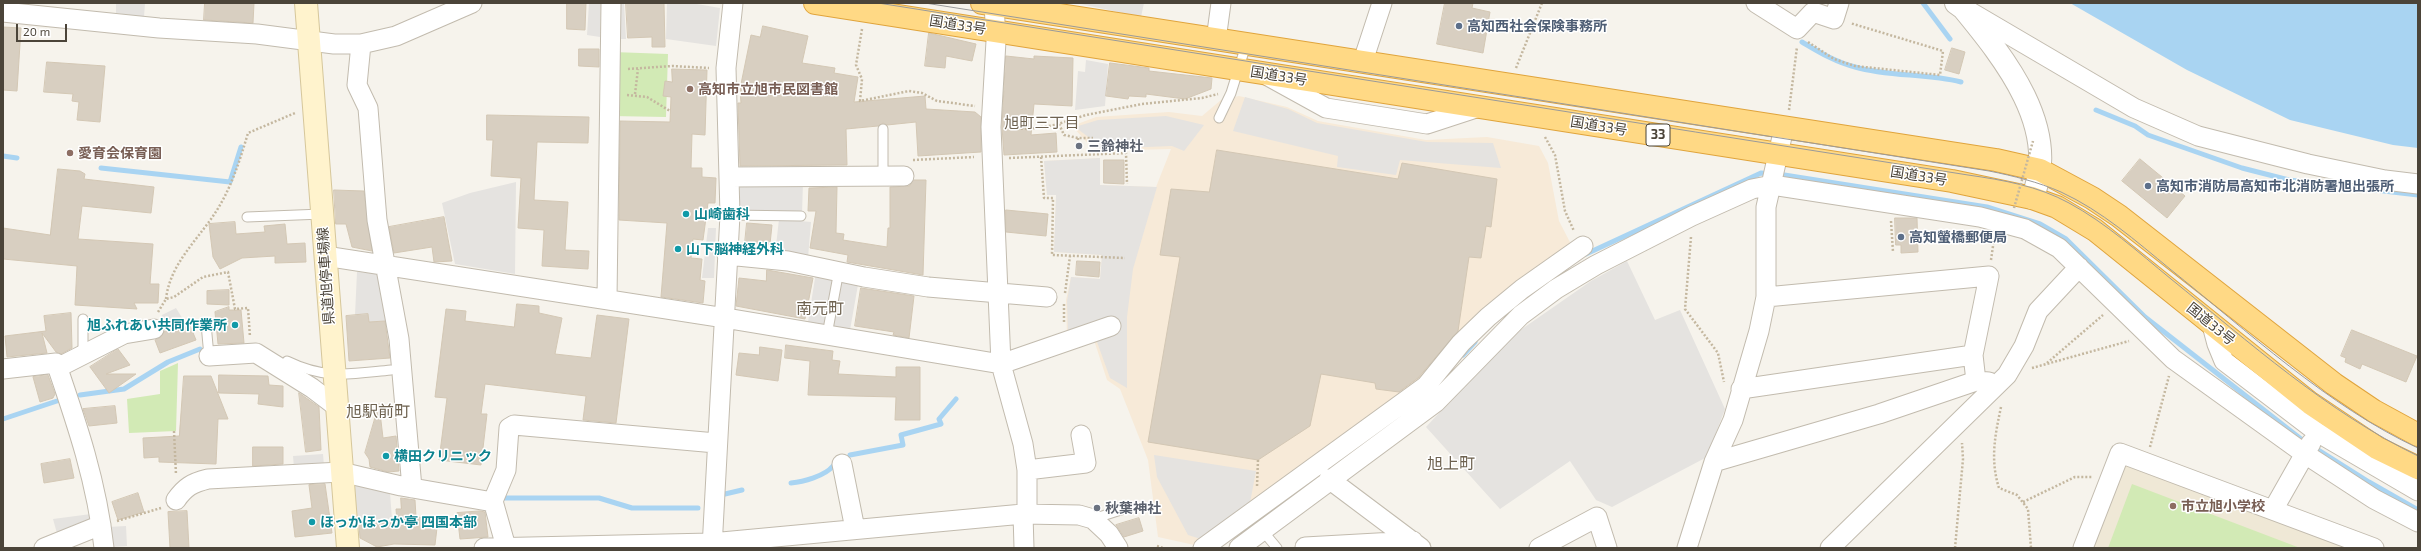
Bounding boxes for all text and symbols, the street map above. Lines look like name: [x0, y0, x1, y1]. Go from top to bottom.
street label: 国道33号: [928, 12, 988, 38]
scale bar: [18, 16, 69, 42]
place label: 高知西社会保険事務所: [1467, 18, 1607, 34]
marker: 高知西社会保険事務所: [1454, 21, 1464, 31]
text: 20 m: [23, 24, 50, 38]
street label: 国道33号: [1249, 63, 1309, 89]
place label: 高知市立旭市民図書館: [698, 81, 838, 97]
marker: 高知市立旭市民図書館: [685, 84, 695, 94]
street label: 国道33号: [1569, 113, 1629, 139]
district label: 旭町三丁目: [1005, 114, 1079, 132]
road number: 33: [1646, 124, 1670, 146]
place label: 三鈴神社: [1087, 138, 1143, 154]
marker: 三鈴神社: [1074, 141, 1084, 151]
place label: 愛育会保育園: [78, 145, 162, 161]
marker: 愛育会保育園: [65, 148, 75, 158]
street label: 国道33号: [1889, 163, 1949, 189]
place label: 高知市消防局高知市北消防署旭出張所: [2156, 178, 2394, 194]
marker: 高知市消防局高知市北消防署旭出張所: [2143, 181, 2153, 191]
place label: 山崎歯科: [694, 206, 750, 222]
marker: 山崎歯科: [681, 209, 691, 219]
street label: 県道旭停車場線: [314, 227, 338, 325]
place label: 高知螢橋郵便局: [1909, 229, 2007, 245]
marker: 高知螢橋郵便局: [1896, 232, 1906, 242]
place label: 山下脳神経外科: [686, 241, 784, 257]
marker: 山下脳神経外科: [673, 244, 683, 254]
district label: 南元町: [796, 299, 844, 319]
street label: 国道33号: [2183, 299, 2239, 349]
place label: 旭ふれあい共同作業所: [87, 317, 227, 333]
marker: 旭ふれあい共同作業所: [230, 320, 240, 330]
district label: 旭駅前町: [346, 402, 410, 422]
place label: 横田クリニック: [394, 448, 492, 464]
marker: 横田クリニック: [381, 451, 391, 461]
district label: 旭上町: [1427, 454, 1475, 474]
place label: 市立旭小学校: [2181, 498, 2265, 514]
place label: 秋葉神社: [1105, 500, 1161, 516]
marker: 市立旭小学校: [2168, 501, 2178, 511]
marker: 秋葉神社: [1092, 503, 1102, 513]
place label: ほっかほっか亭 四国本部: [320, 514, 477, 530]
marker: ほっかほっか亭 四国本部: [307, 517, 317, 527]

